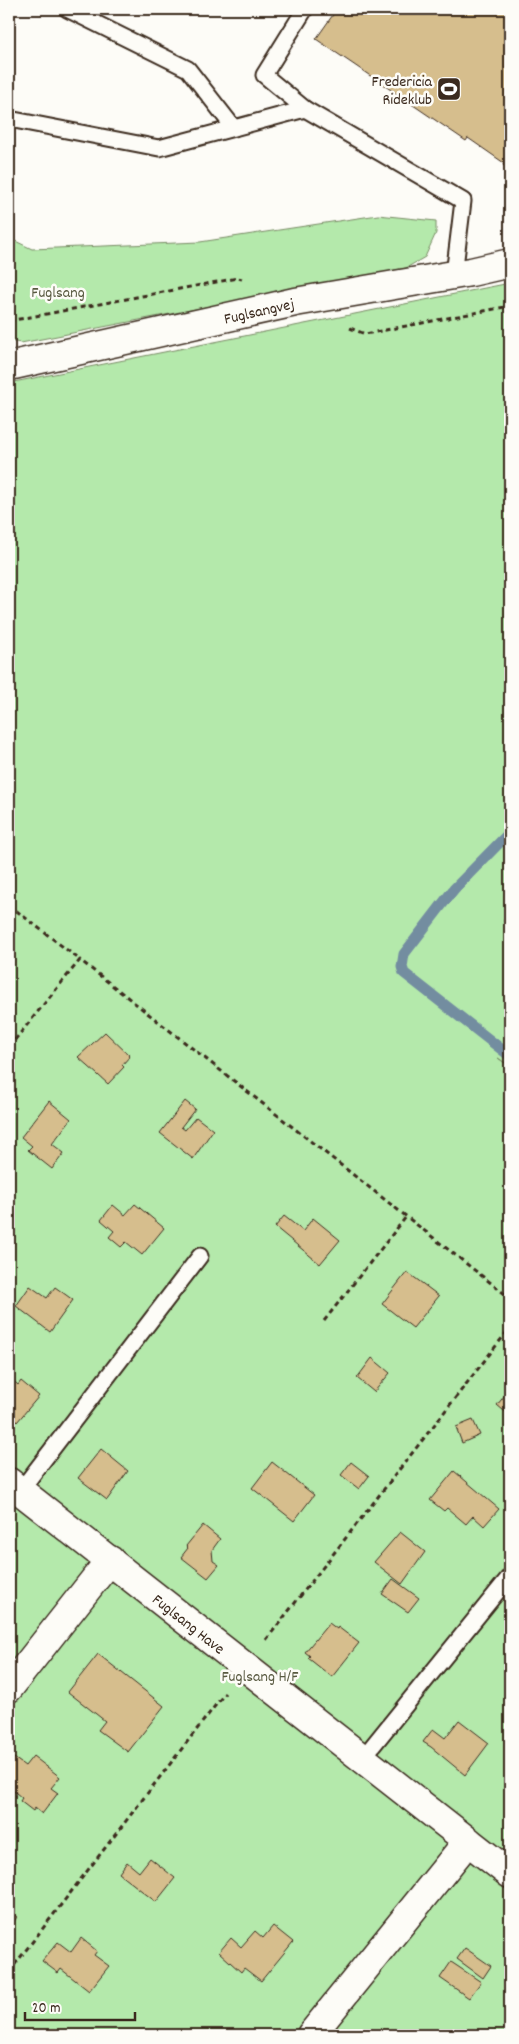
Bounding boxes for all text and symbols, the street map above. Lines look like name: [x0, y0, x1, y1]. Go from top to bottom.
place label: Fredericia Rideklub: [372, 71, 432, 112]
sports icon: Fredericia Rideklub: [436, 76, 462, 102]
park label: Fuglsang: [31, 282, 85, 305]
street label: Fuglsangvej: [222, 294, 297, 332]
street label: Fuglsang Have: [147, 1589, 229, 1661]
park label: Fuglsang H/F: [221, 1666, 299, 1689]
scale bar: [25, 1989, 135, 2021]
text: 20 m: [32, 1998, 60, 2020]

